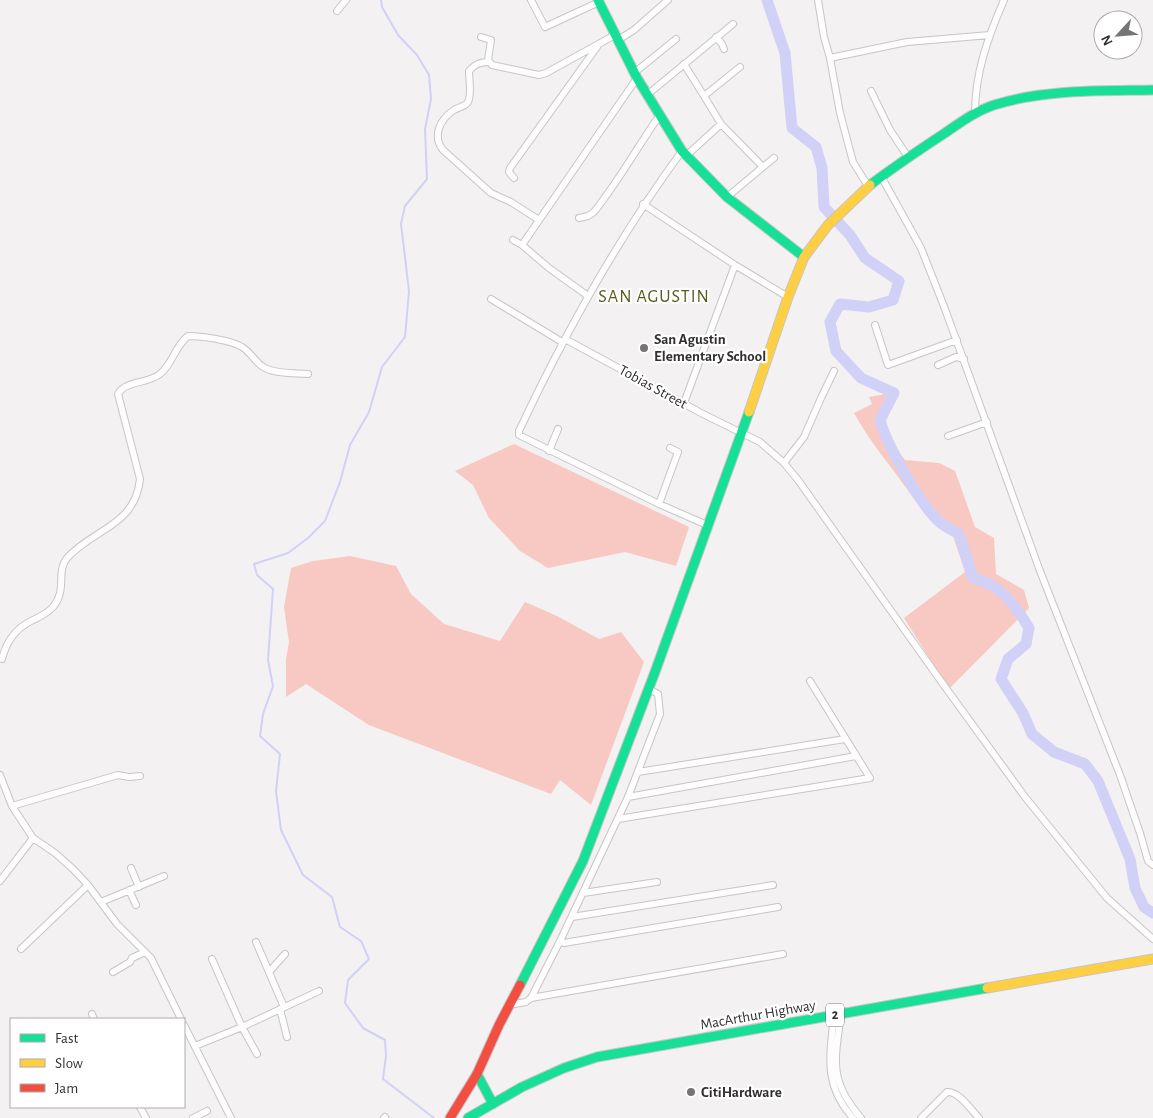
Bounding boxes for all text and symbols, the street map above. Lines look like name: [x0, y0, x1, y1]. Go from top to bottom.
north arrow: [1093, 10, 1143, 60]
text: N: [1099, 33, 1116, 48]
district label: SAN AGUSTIN: [598, 288, 710, 306]
place label: San Agustin Elementary School: [654, 332, 766, 364]
marker: San Agustin Elementary School: [638, 342, 650, 354]
street label: Tobias Street: [616, 362, 690, 412]
street label: MacArthur Highway: [699, 997, 817, 1033]
road number: 2: [826, 1004, 844, 1026]
legend: [10, 1018, 185, 1108]
text: Fast: [55, 1031, 79, 1046]
text: Slow: [55, 1056, 83, 1071]
text: Jam: [55, 1081, 78, 1096]
place label: CitiHardware: [701, 1085, 782, 1100]
marker: CitiHardware: [685, 1086, 697, 1098]

